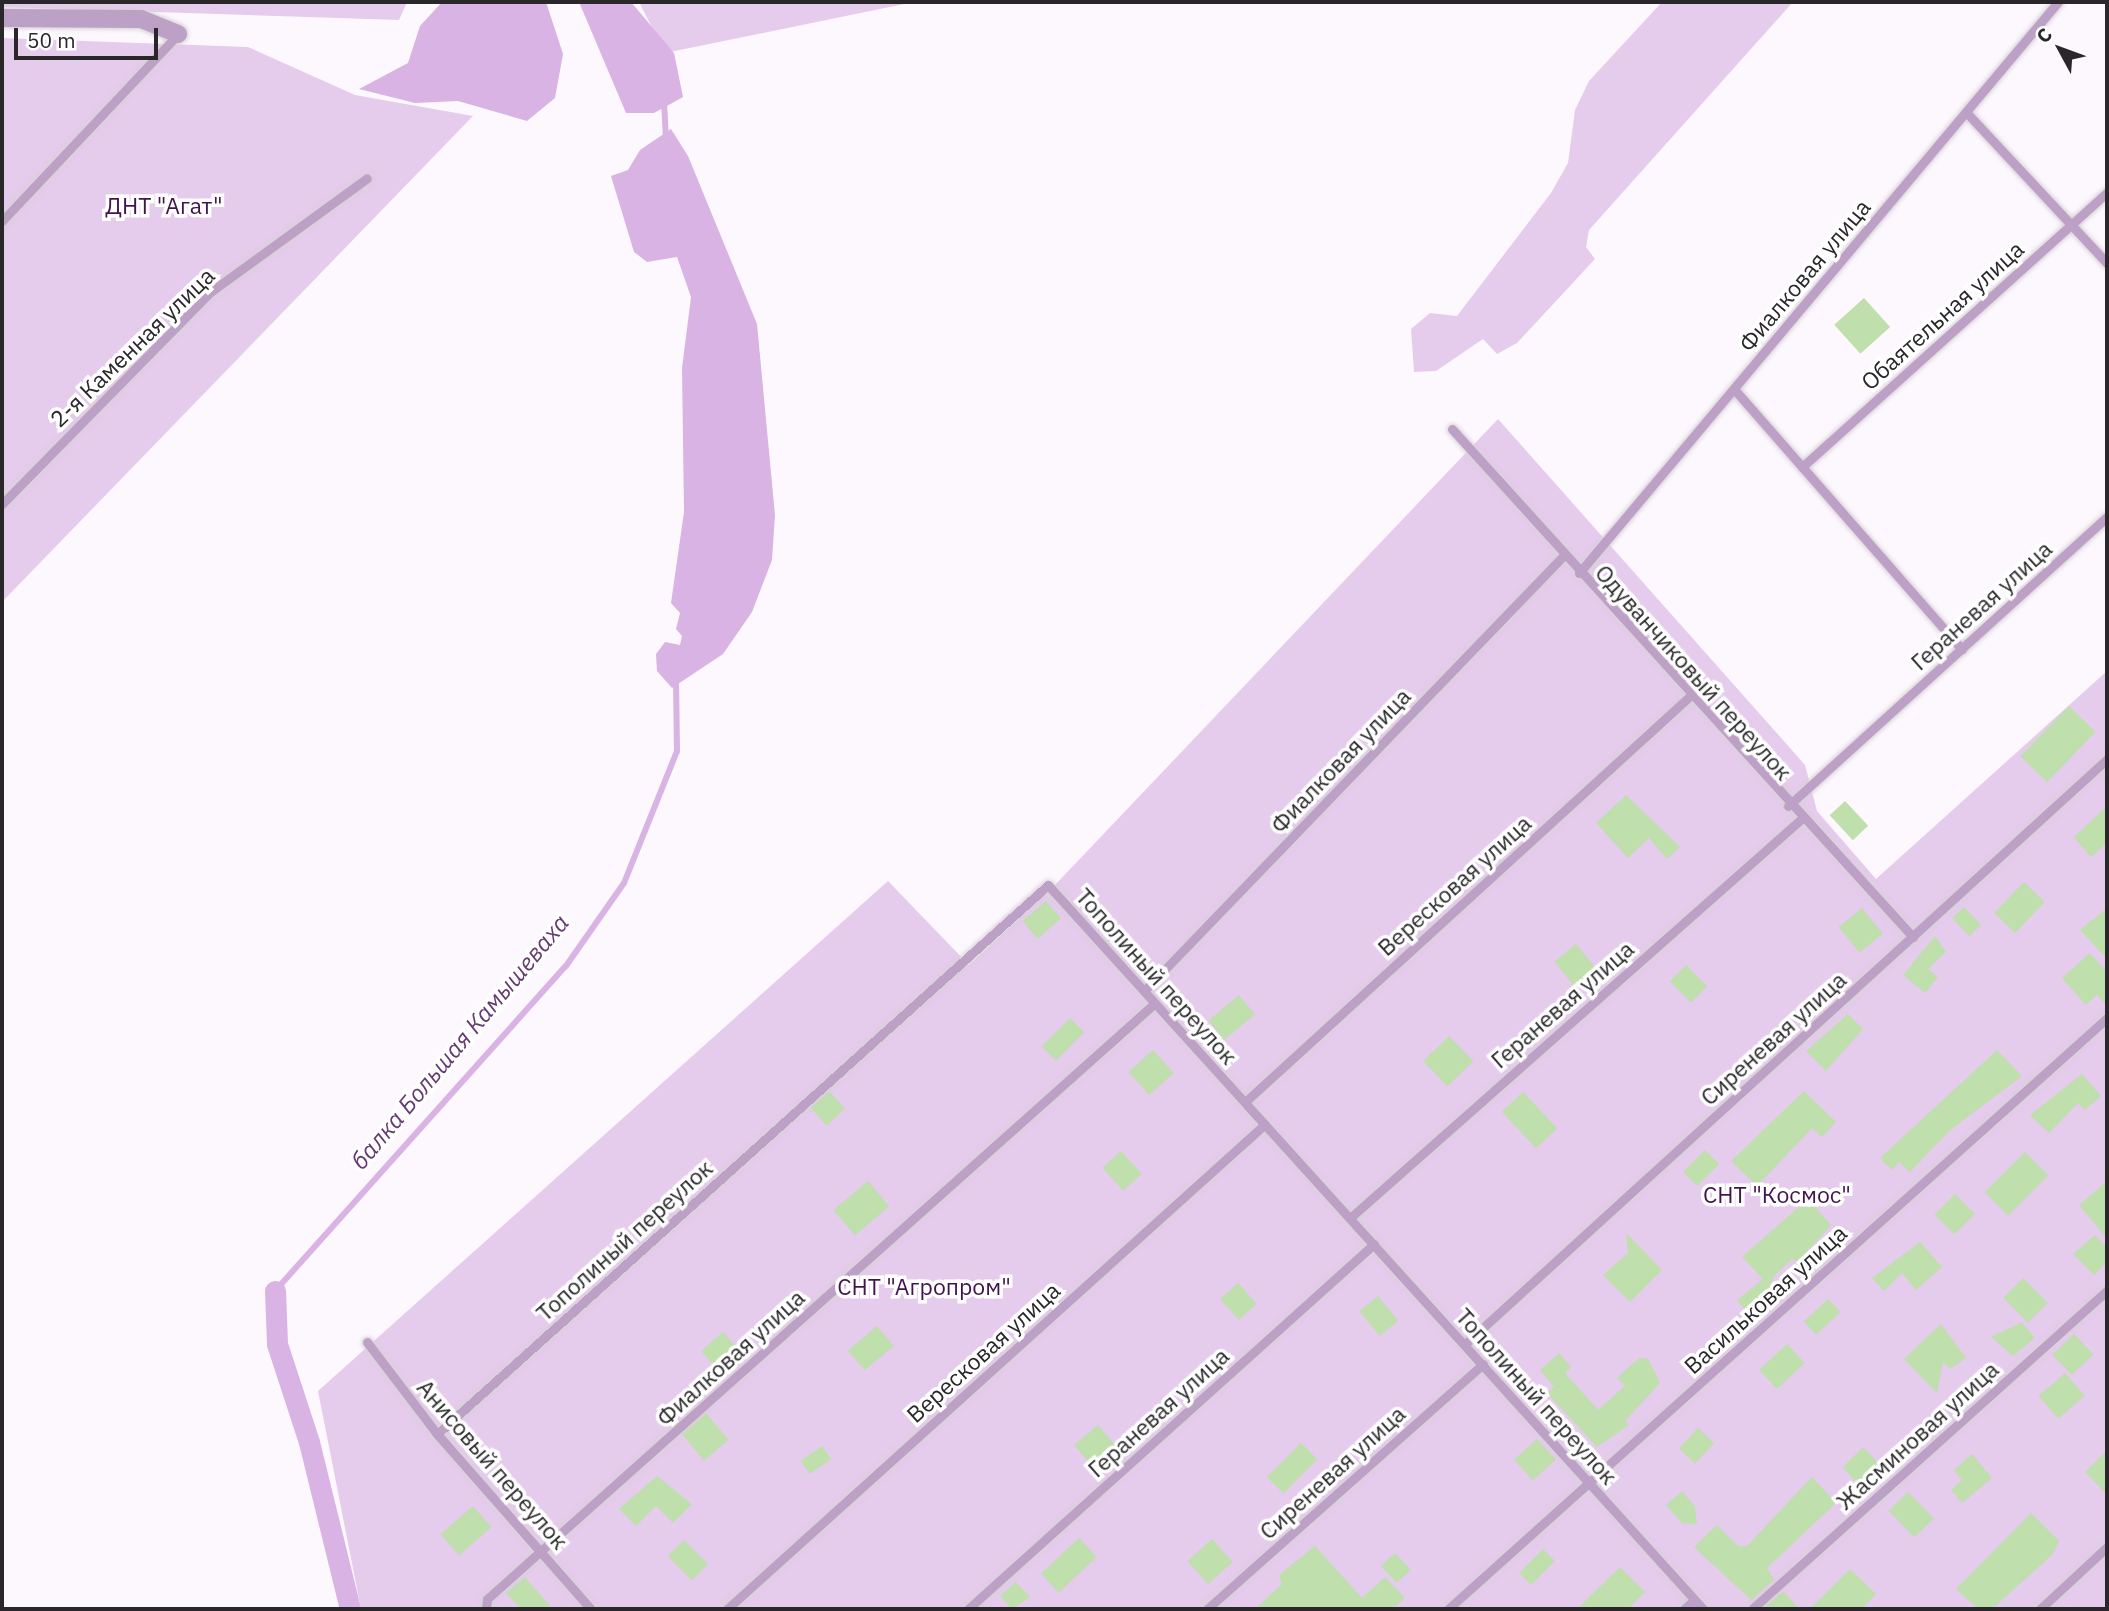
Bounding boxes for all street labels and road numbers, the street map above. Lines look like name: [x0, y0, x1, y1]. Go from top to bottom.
street label: Фиалковая улица: [1732, 193, 1876, 357]
street label: Обаятельная улица: [1855, 235, 2029, 395]
street label: 2-я Каменная улица: [44, 262, 220, 432]
street label: Гераневая улица: [1905, 535, 2057, 675]
street label: Одуванчиковый переулок: [1590, 559, 1798, 785]
street label: Фиалковая улица: [1264, 682, 1416, 838]
street label: Вересковая улица: [1372, 809, 1536, 961]
street label: Тополиный переулок: [1071, 882, 1243, 1070]
street label: Гераневая улица: [1485, 935, 1639, 1073]
street label: Сиреневая улица: [1695, 965, 1851, 1111]
street label: Тополиный переулок: [530, 1154, 718, 1326]
street label: Васильковая улица: [1678, 1219, 1852, 1379]
street label: Вересковая улица: [901, 1276, 1065, 1428]
street label: Фиалковая улица: [650, 1283, 810, 1431]
street label: Тополиный переулок: [1451, 1302, 1623, 1490]
street label: Гераневая улица: [1082, 1342, 1234, 1482]
street label: Жасминовая улица: [1830, 1355, 2004, 1515]
street label: Анисовый переулок: [412, 1374, 574, 1554]
street label: Сиреневая улица: [1254, 1399, 1410, 1545]

